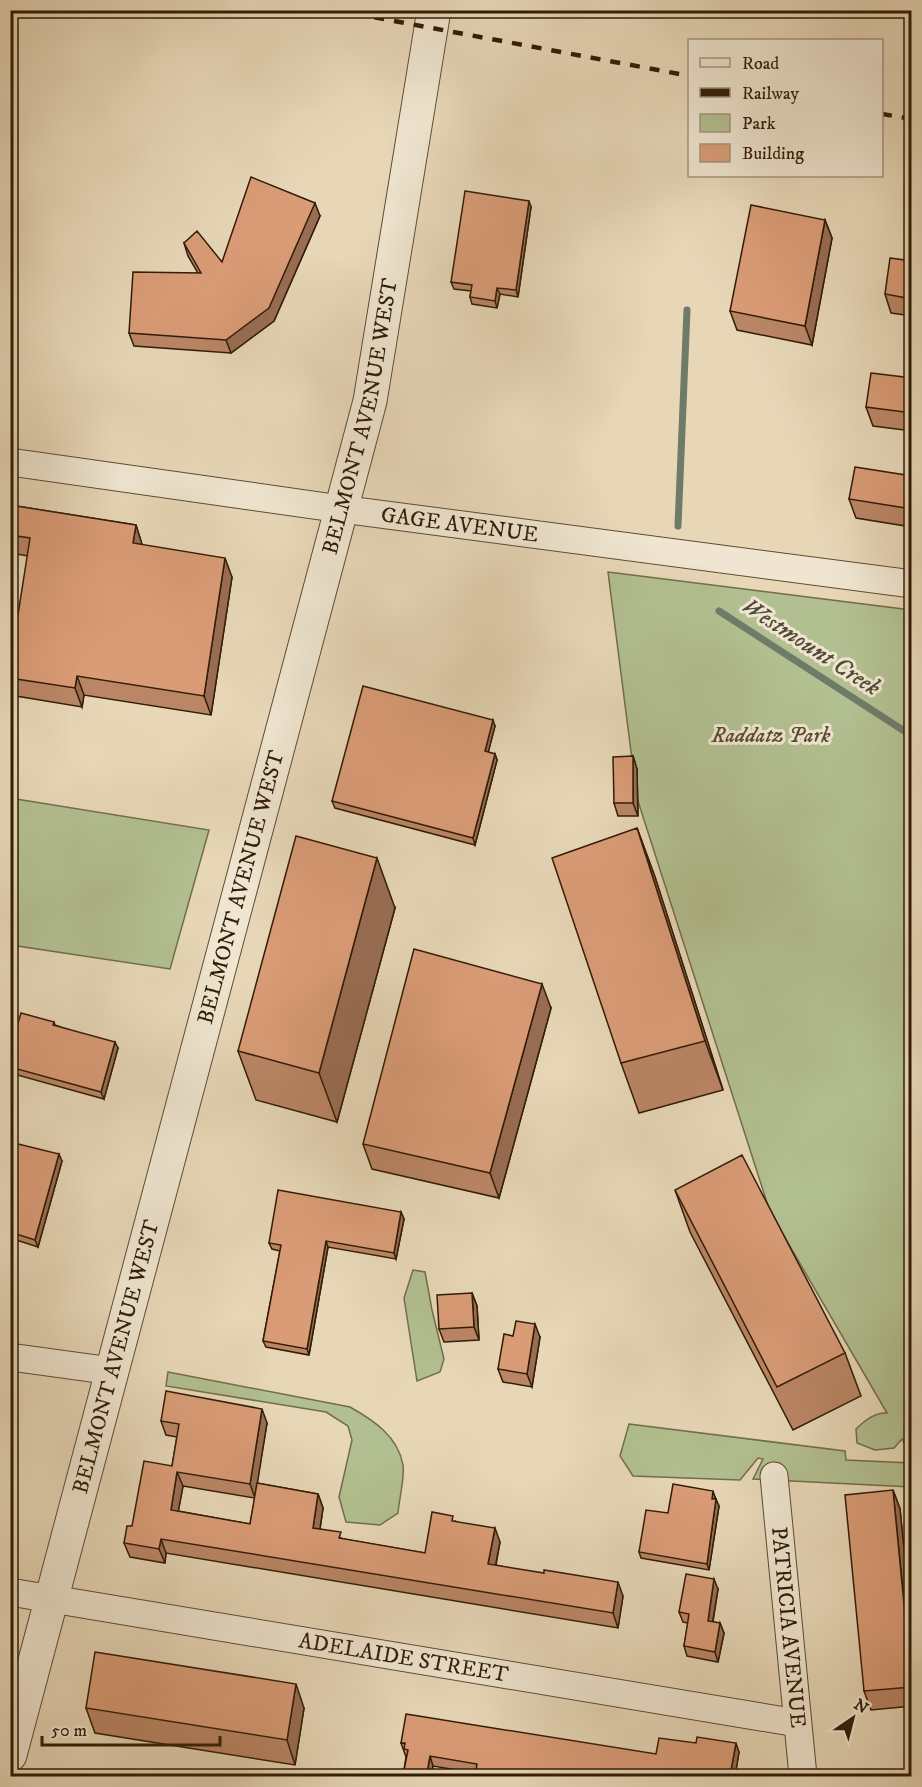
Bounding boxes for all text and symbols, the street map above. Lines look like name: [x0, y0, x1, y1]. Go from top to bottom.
legend: [688, 39, 883, 177]
text: Road: [742, 53, 779, 75]
text: Railway: [742, 83, 800, 105]
text: Park: [742, 113, 776, 135]
text: Building: [742, 143, 804, 165]
street label: BELMONT AVENUE WEST: [316, 276, 403, 557]
street label: GAGE AVENUE: [379, 501, 540, 548]
water label: Westmount Creek: [736, 591, 886, 703]
park label: Raddatz Park: [710, 722, 831, 749]
street label: BELMONT AVENUE WEST: [191, 747, 290, 1027]
street label: BELMONT AVENUE WEST: [67, 1217, 165, 1497]
street label: PATRICIA AVENUE: [765, 1526, 812, 1729]
street label: ADELAIDE STREET: [297, 1627, 511, 1688]
north arrow: [823, 1688, 883, 1748]
text: N: [850, 1695, 872, 1718]
scale bar: [42, 1709, 220, 1747]
text: 50 m: [51, 1720, 87, 1742]

